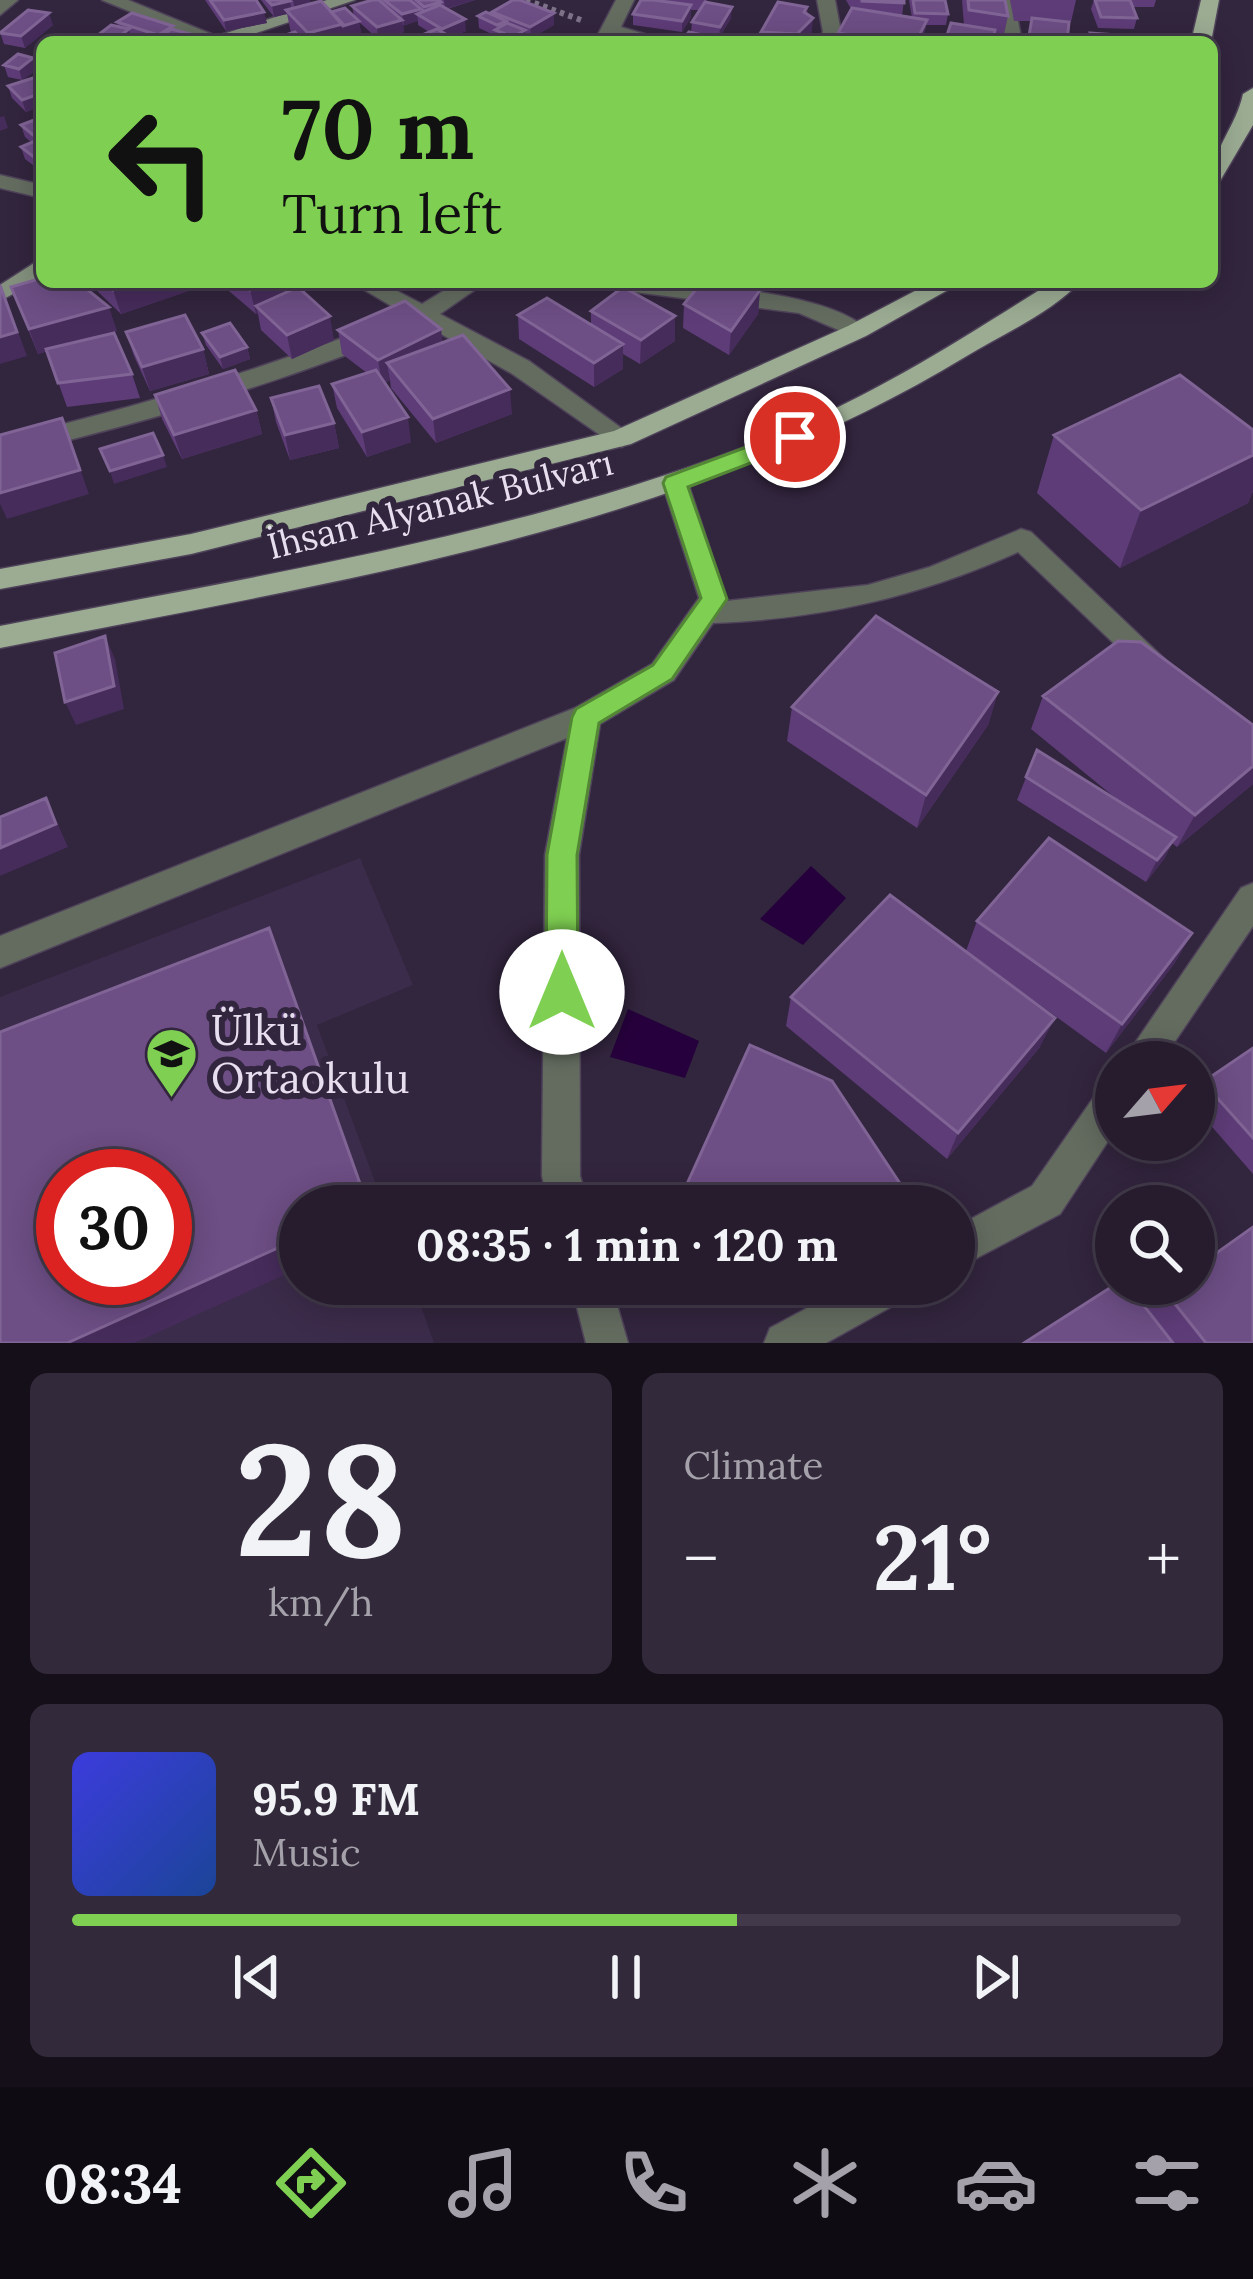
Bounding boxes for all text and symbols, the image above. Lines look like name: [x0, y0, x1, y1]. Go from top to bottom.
text: 70 m: [282, 74, 474, 182]
icon: left: [84, 84, 240, 240]
text: Turn left: [282, 179, 502, 248]
pin: [744, 386, 846, 488]
icon: arrive: [762, 404, 828, 470]
street label: İhsan Alyanak Bulvarı: [262, 439, 618, 569]
position arrow: [499, 929, 625, 1055]
place label: Ülkü Ortaokulu: [211, 1003, 409, 1105]
school or university icon: Ülkü Ortaokulu: [144, 1026, 200, 1100]
north arrow: [1095, 1041, 1215, 1161]
map controls: [1095, 1041, 1215, 1305]
speed limit sign: 30: [36, 1149, 192, 1305]
button: search: [1095, 1185, 1215, 1305]
text: 08:35 · 1 min · 120 m: [416, 1216, 838, 1273]
text: 28: [235, 1399, 407, 1599]
text: Climate: [684, 1440, 823, 1490]
text: 21°: [873, 1499, 992, 1615]
text: −: [684, 1516, 718, 1600]
text: +: [1146, 1516, 1181, 1600]
text: km/h: [268, 1577, 373, 1627]
text: 95.9 FM: [252, 1770, 420, 1827]
text: Music: [252, 1827, 361, 1877]
icon: previous: [224, 1944, 290, 2010]
icon: pause: [593, 1944, 659, 2010]
icon: next: [963, 1944, 1029, 2010]
icon: directions: [269, 2141, 353, 2225]
icon: music: [441, 2141, 525, 2225]
icon: phone: [612, 2141, 696, 2225]
icon: climate: [783, 2141, 867, 2225]
icon: car: [954, 2141, 1038, 2225]
icon: filters: [1125, 2141, 1209, 2225]
text: 08:34: [44, 2149, 182, 2218]

